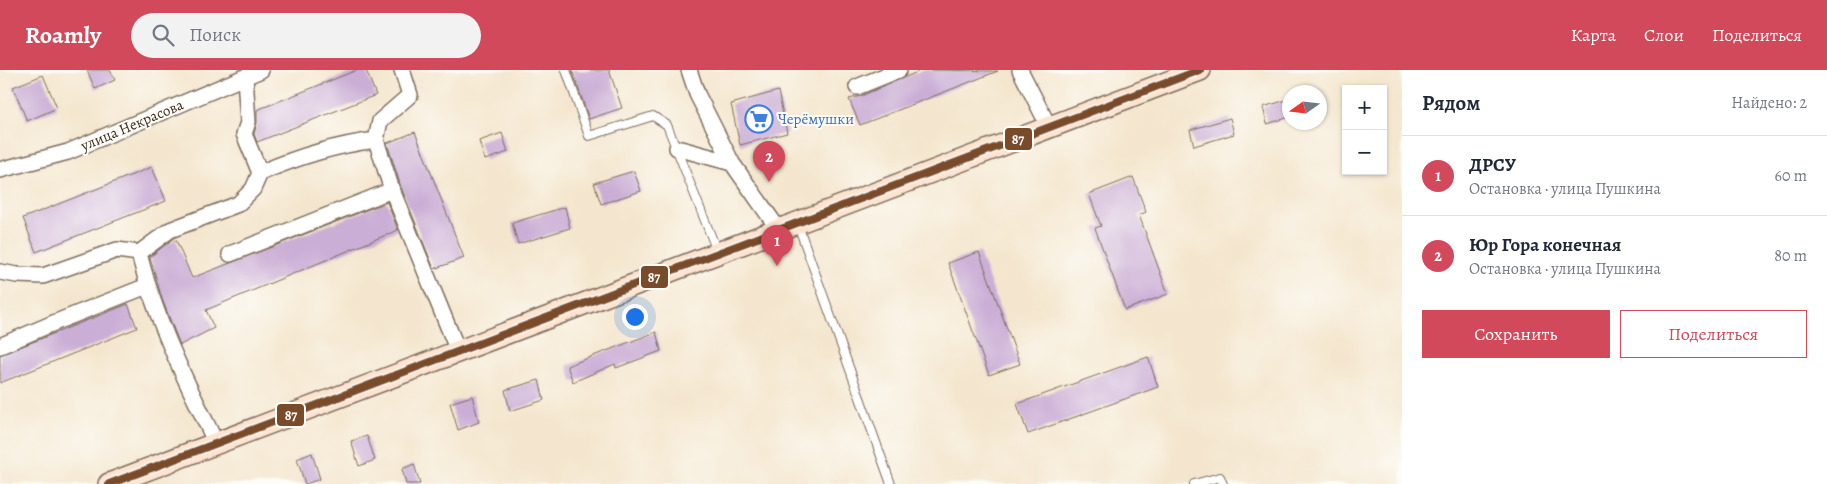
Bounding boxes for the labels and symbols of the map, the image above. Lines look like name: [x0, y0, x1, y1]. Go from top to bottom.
north arrow: [1282, 85, 1327, 130]
street label: улица Некрасова: [77, 94, 186, 156]
supermarket icon: Черёмушки: [744, 104, 774, 134]
place label: Черёмушки: [778, 109, 854, 129]
line badge: 87: [1004, 127, 1033, 151]
text: 87: [1012, 130, 1024, 149]
pin: 2: [753, 141, 785, 182]
pin: 1: [761, 225, 793, 266]
line badge: 87: [640, 265, 669, 289]
text: 87: [648, 268, 660, 287]
your location: [622, 304, 648, 330]
line badge: 87: [276, 403, 305, 427]
text: 87: [285, 406, 297, 425]

